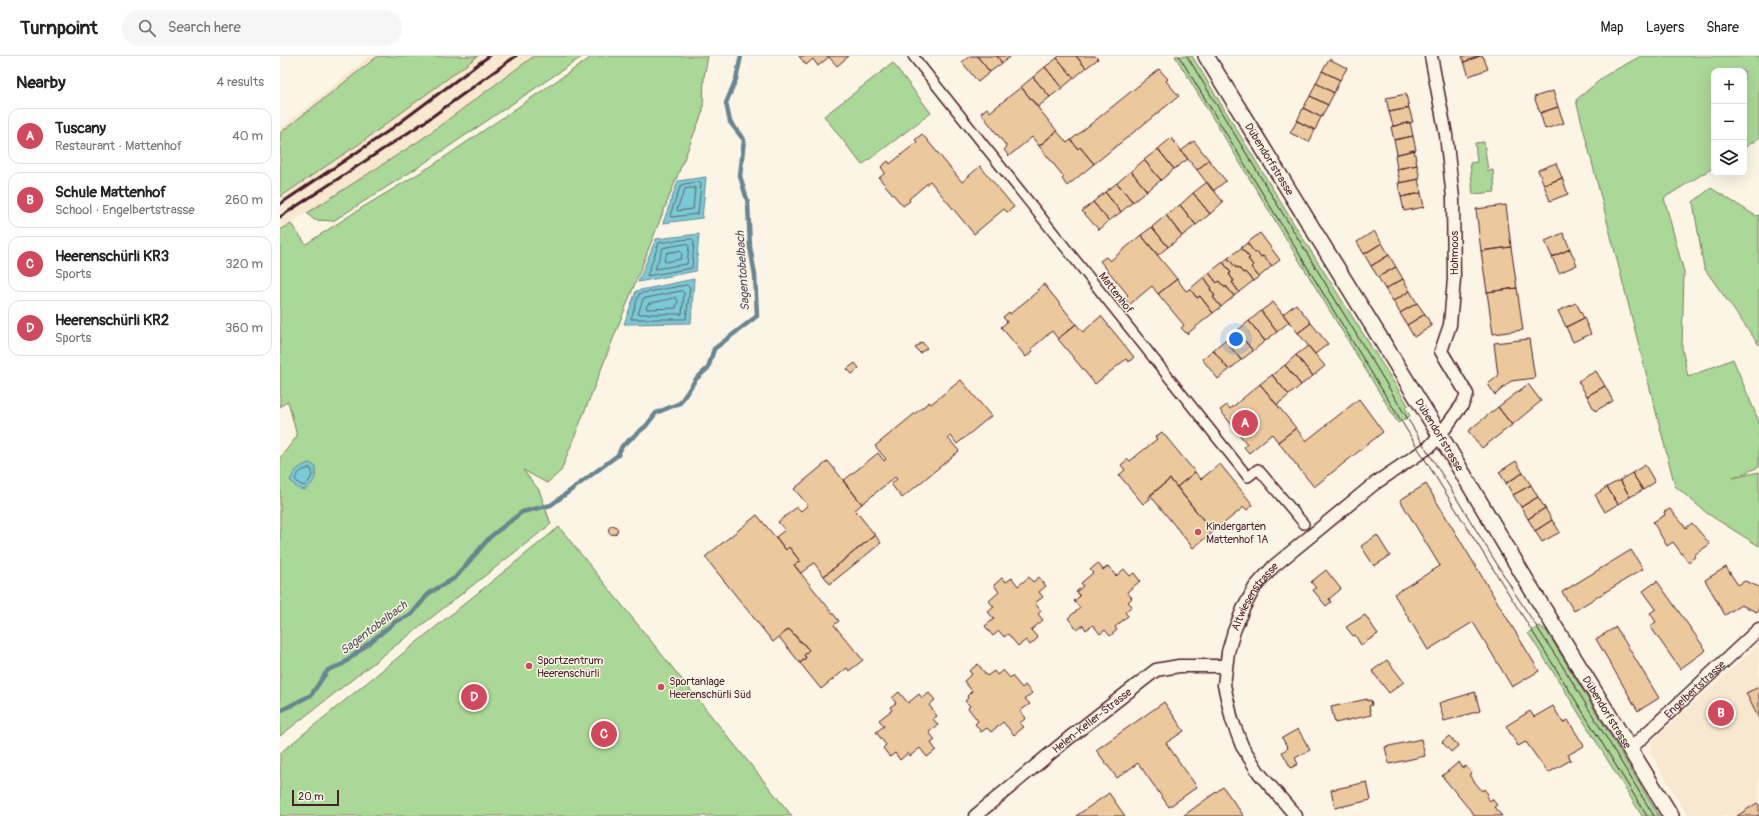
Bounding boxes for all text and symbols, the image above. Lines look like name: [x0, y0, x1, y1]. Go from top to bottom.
search box: [122, 10, 402, 46]
text: Turnpoint: [20, 16, 98, 40]
icon: search: [136, 17, 158, 39]
text: Search here: [168, 18, 241, 37]
text: Map: [1601, 19, 1624, 36]
text: Layers: [1646, 19, 1684, 36]
text: Share: [1706, 19, 1739, 36]
map controls: [1711, 68, 1747, 176]
button: +: [1711, 68, 1747, 104]
text: Nearby: [16, 72, 65, 93]
text: 4 results: [217, 74, 264, 90]
button: −: [1711, 104, 1747, 140]
text: Tuscany: [55, 119, 106, 138]
street label: Dübendorfstrasse: [1242, 120, 1297, 198]
text: A: [26, 128, 34, 144]
text: 40 m: [232, 128, 263, 144]
text: Restaurant · Mattenhof: [55, 138, 182, 154]
button: layers: [1711, 140, 1747, 176]
text: Schule Mattenhof: [55, 183, 166, 202]
text: B: [26, 192, 34, 208]
text: 260 m: [225, 192, 263, 208]
text: School · Engelbertstrasse: [55, 202, 195, 218]
water label: Sagentobelbach: [733, 229, 753, 311]
street label: Hohmoos: [1448, 231, 1461, 275]
text: Heerenschürli KR3: [55, 247, 169, 266]
text: C: [26, 256, 34, 272]
text: 320 m: [225, 256, 263, 272]
text: Sports: [55, 266, 91, 282]
street label: Mattenhof: [1096, 270, 1136, 317]
text: Heerenschürli KR2: [55, 311, 169, 330]
text: D: [26, 320, 34, 336]
text: 360 m: [225, 320, 263, 336]
your location: [1226, 329, 1246, 349]
text: Sports: [55, 330, 91, 346]
street label: Dübendorfstrasse: [1413, 396, 1467, 474]
pin: A: [1232, 408, 1258, 438]
place label: Kindergarten Mattenhof 1A: [1206, 520, 1268, 546]
marker: Kindergarten Mattenhof 1A: [1193, 527, 1203, 537]
street label: Altwiesenstrasse: [1228, 559, 1281, 632]
water label: Sagentobelbach: [337, 597, 412, 658]
place label: Sportzentrum Heerenschürli: [537, 654, 603, 680]
street label: Engelbertstrasse: [1661, 657, 1728, 721]
marker: Sportzentrum Heerenschürli: [524, 661, 534, 671]
street label: Dübendorfstrasse: [1580, 673, 1635, 751]
place label: Sportanlage Heerenschürli Süd: [669, 675, 751, 701]
pin: D: [461, 682, 487, 712]
marker: Sportanlage Heerenschürli Süd: [656, 682, 666, 692]
street label: Helen-Keller-Strasse: [1050, 685, 1135, 756]
pin: B: [1708, 698, 1734, 728]
pin: C: [591, 719, 617, 749]
scale bar: [292, 788, 339, 807]
text: 20 m: [298, 790, 324, 803]

